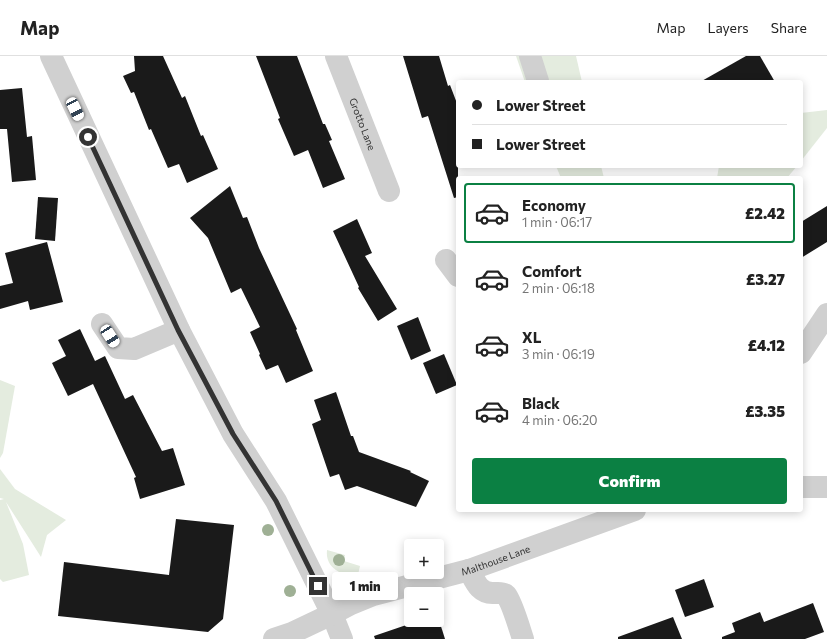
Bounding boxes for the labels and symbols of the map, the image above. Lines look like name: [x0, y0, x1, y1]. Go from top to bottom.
car: [64, 96, 86, 122]
street label: Grotto Lane: [347, 96, 378, 152]
route start: [79, 128, 97, 146]
car: [98, 323, 122, 349]
street label: Malthouse Lane: [460, 542, 532, 578]
callout: 1 min: [332, 572, 398, 600]
route end: [309, 577, 327, 595]

